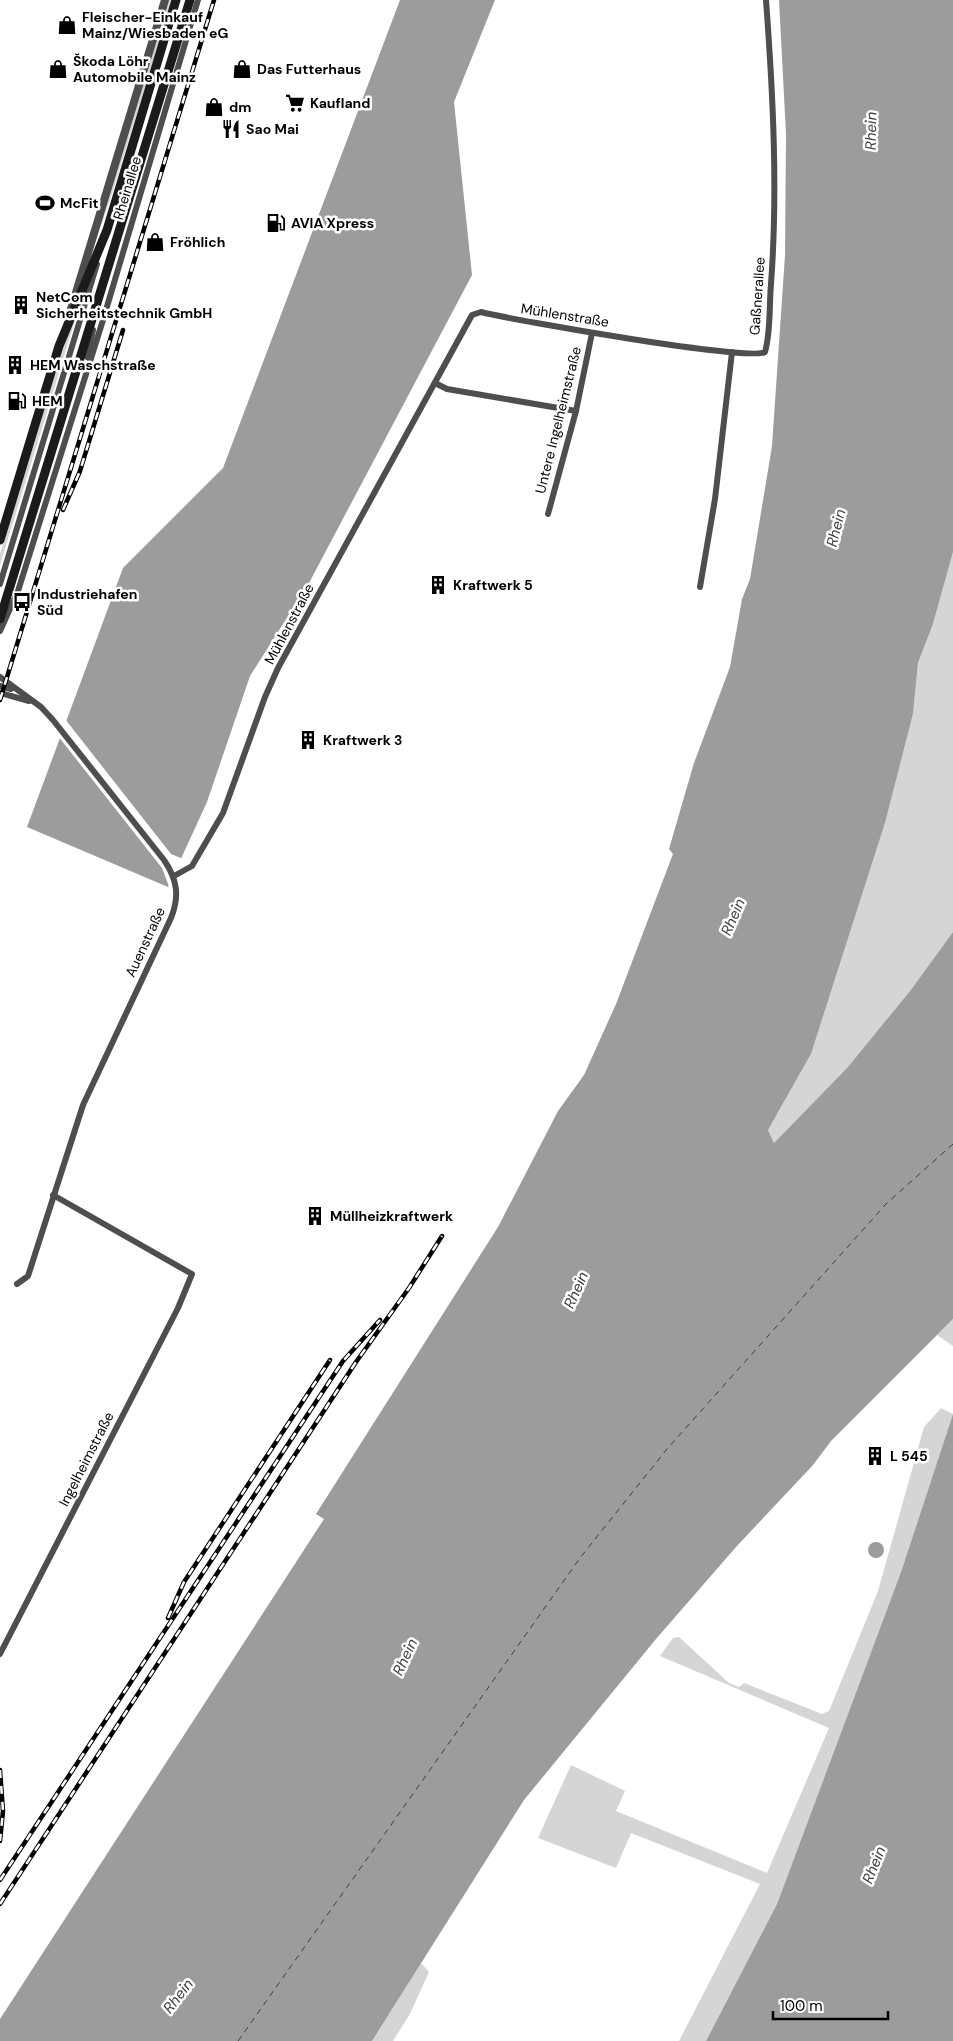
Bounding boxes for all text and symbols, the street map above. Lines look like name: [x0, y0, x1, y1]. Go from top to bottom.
place label: Fleischer-Einkauf Mainz/Wiesbaden eG: [82, 8, 228, 42]
shop icon: Fleischer-Einkauf Mainz/Wiesbaden eG: [56, 14, 78, 36]
place label: Škoda Löhr Automobile Mainz: [73, 52, 196, 86]
shop icon: Škoda Löhr Automobile Mainz: [47, 58, 69, 80]
shop icon: Das Futterhaus: [231, 58, 253, 80]
place label: Das Futterhaus: [257, 60, 361, 78]
supermarket icon: Kaufland: [284, 92, 306, 114]
place label: Kaufland: [310, 94, 370, 112]
shop icon: dm: [203, 96, 225, 118]
place label: dm: [229, 98, 251, 116]
water label: Rhein: [861, 111, 881, 150]
restaurant icon: Sao Mai: [220, 118, 242, 140]
place label: Sao Mai: [246, 120, 299, 138]
street label: Rheinallee: [109, 154, 145, 222]
sports icon: McFit: [34, 192, 56, 214]
place label: McFit: [60, 194, 99, 212]
fuel station icon: AVIA Xpress: [265, 212, 287, 234]
place label: AVIA Xpress: [291, 214, 374, 232]
shop icon: Fröhlich: [144, 231, 166, 253]
place label: Fröhlich: [170, 233, 225, 251]
street label: Gaßnerallee: [745, 256, 769, 336]
place label: NetCom Sicherheitstechnik GmbH: [36, 288, 212, 322]
building icon: NetCom Sicherheitstechnik GmbH: [10, 294, 32, 316]
street label: Mühlenstraße: [520, 299, 610, 331]
street label: Untere Ingelheimstraße: [531, 345, 585, 495]
building icon: HEM Waschstraße: [4, 354, 26, 376]
place label: HEM Waschstraße: [30, 356, 156, 374]
fuel station icon: HEM: [6, 390, 28, 412]
place label: HEM: [32, 392, 63, 410]
water label: Rhein: [822, 507, 850, 549]
building icon: Kraftwerk 5: [427, 574, 449, 596]
place label: Kraftwerk 5: [453, 576, 533, 594]
street label: Mühlenstraße: [260, 580, 318, 668]
place label: Industriehafen Süd: [37, 585, 137, 619]
bus stop icon: Industriehafen Süd: [11, 591, 33, 613]
building icon: Kraftwerk 3: [297, 729, 319, 751]
place label: Kraftwerk 3: [323, 731, 403, 749]
water label: Rhein: [716, 895, 750, 939]
street label: Auenstraße: [121, 904, 169, 980]
building icon: Müllheizkraftwerk: [304, 1205, 326, 1227]
place label: Müllheizkraftwerk: [330, 1207, 453, 1225]
water label: Rhein: [559, 1268, 593, 1312]
street label: Ingelheimstraße: [54, 1409, 118, 1509]
building icon: L 545: [864, 1445, 886, 1467]
place label: L 545: [890, 1447, 928, 1465]
water label: Rhein: [388, 1635, 422, 1679]
water label: Rhein: [858, 1843, 891, 1887]
water label: Rhein: [158, 1974, 198, 2017]
scale bar: [773, 1988, 888, 2020]
text: 100 m: [780, 1996, 823, 2016]

